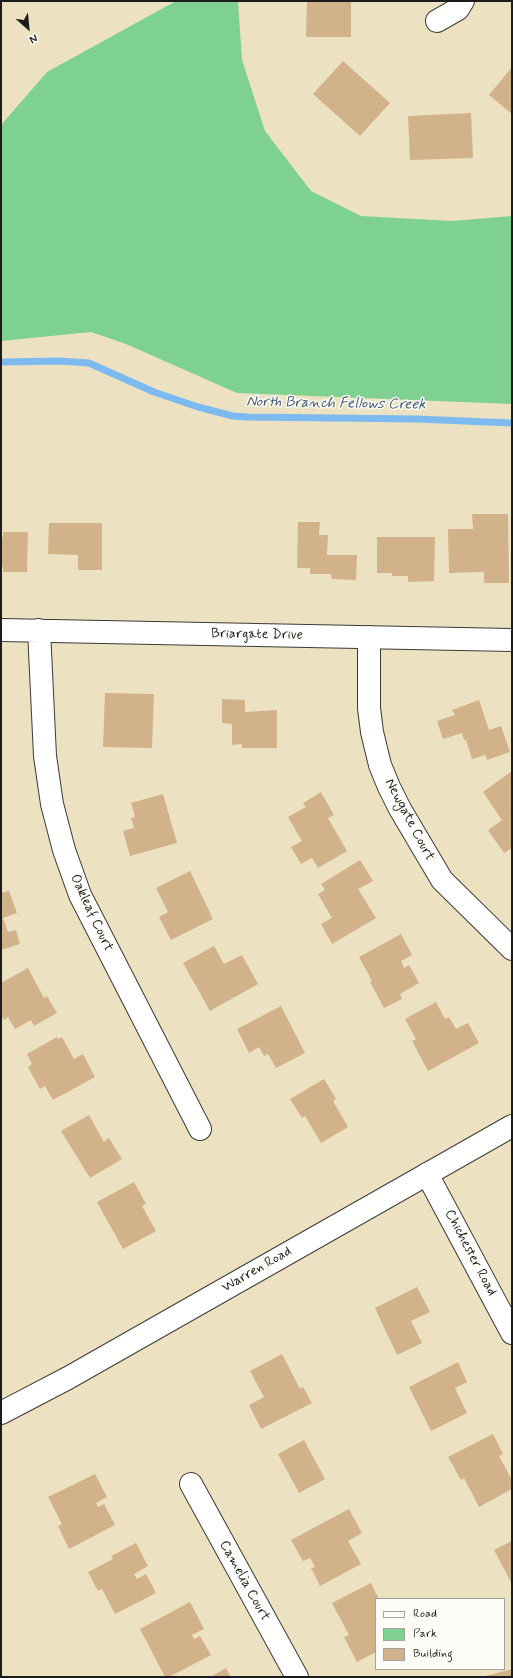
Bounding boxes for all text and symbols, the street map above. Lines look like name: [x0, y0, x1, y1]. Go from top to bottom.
north arrow: [8, 8, 48, 48]
text: N: [27, 31, 40, 47]
water label: North Branch Fellows Creek: [246, 393, 426, 415]
street label: Briargate Drive: [211, 626, 303, 644]
street label: Newgate Court: [380, 776, 438, 864]
street label: Oakleaf Court: [66, 872, 116, 954]
street label: Chichester Road: [440, 1207, 500, 1299]
street label: Warren Road: [219, 1243, 295, 1297]
street label: Camelia Court: [215, 1538, 273, 1624]
legend: [375, 1598, 505, 1670]
text: Road: [413, 1606, 437, 1622]
text: Park: [413, 1626, 437, 1642]
text: Building: [413, 1646, 453, 1662]

